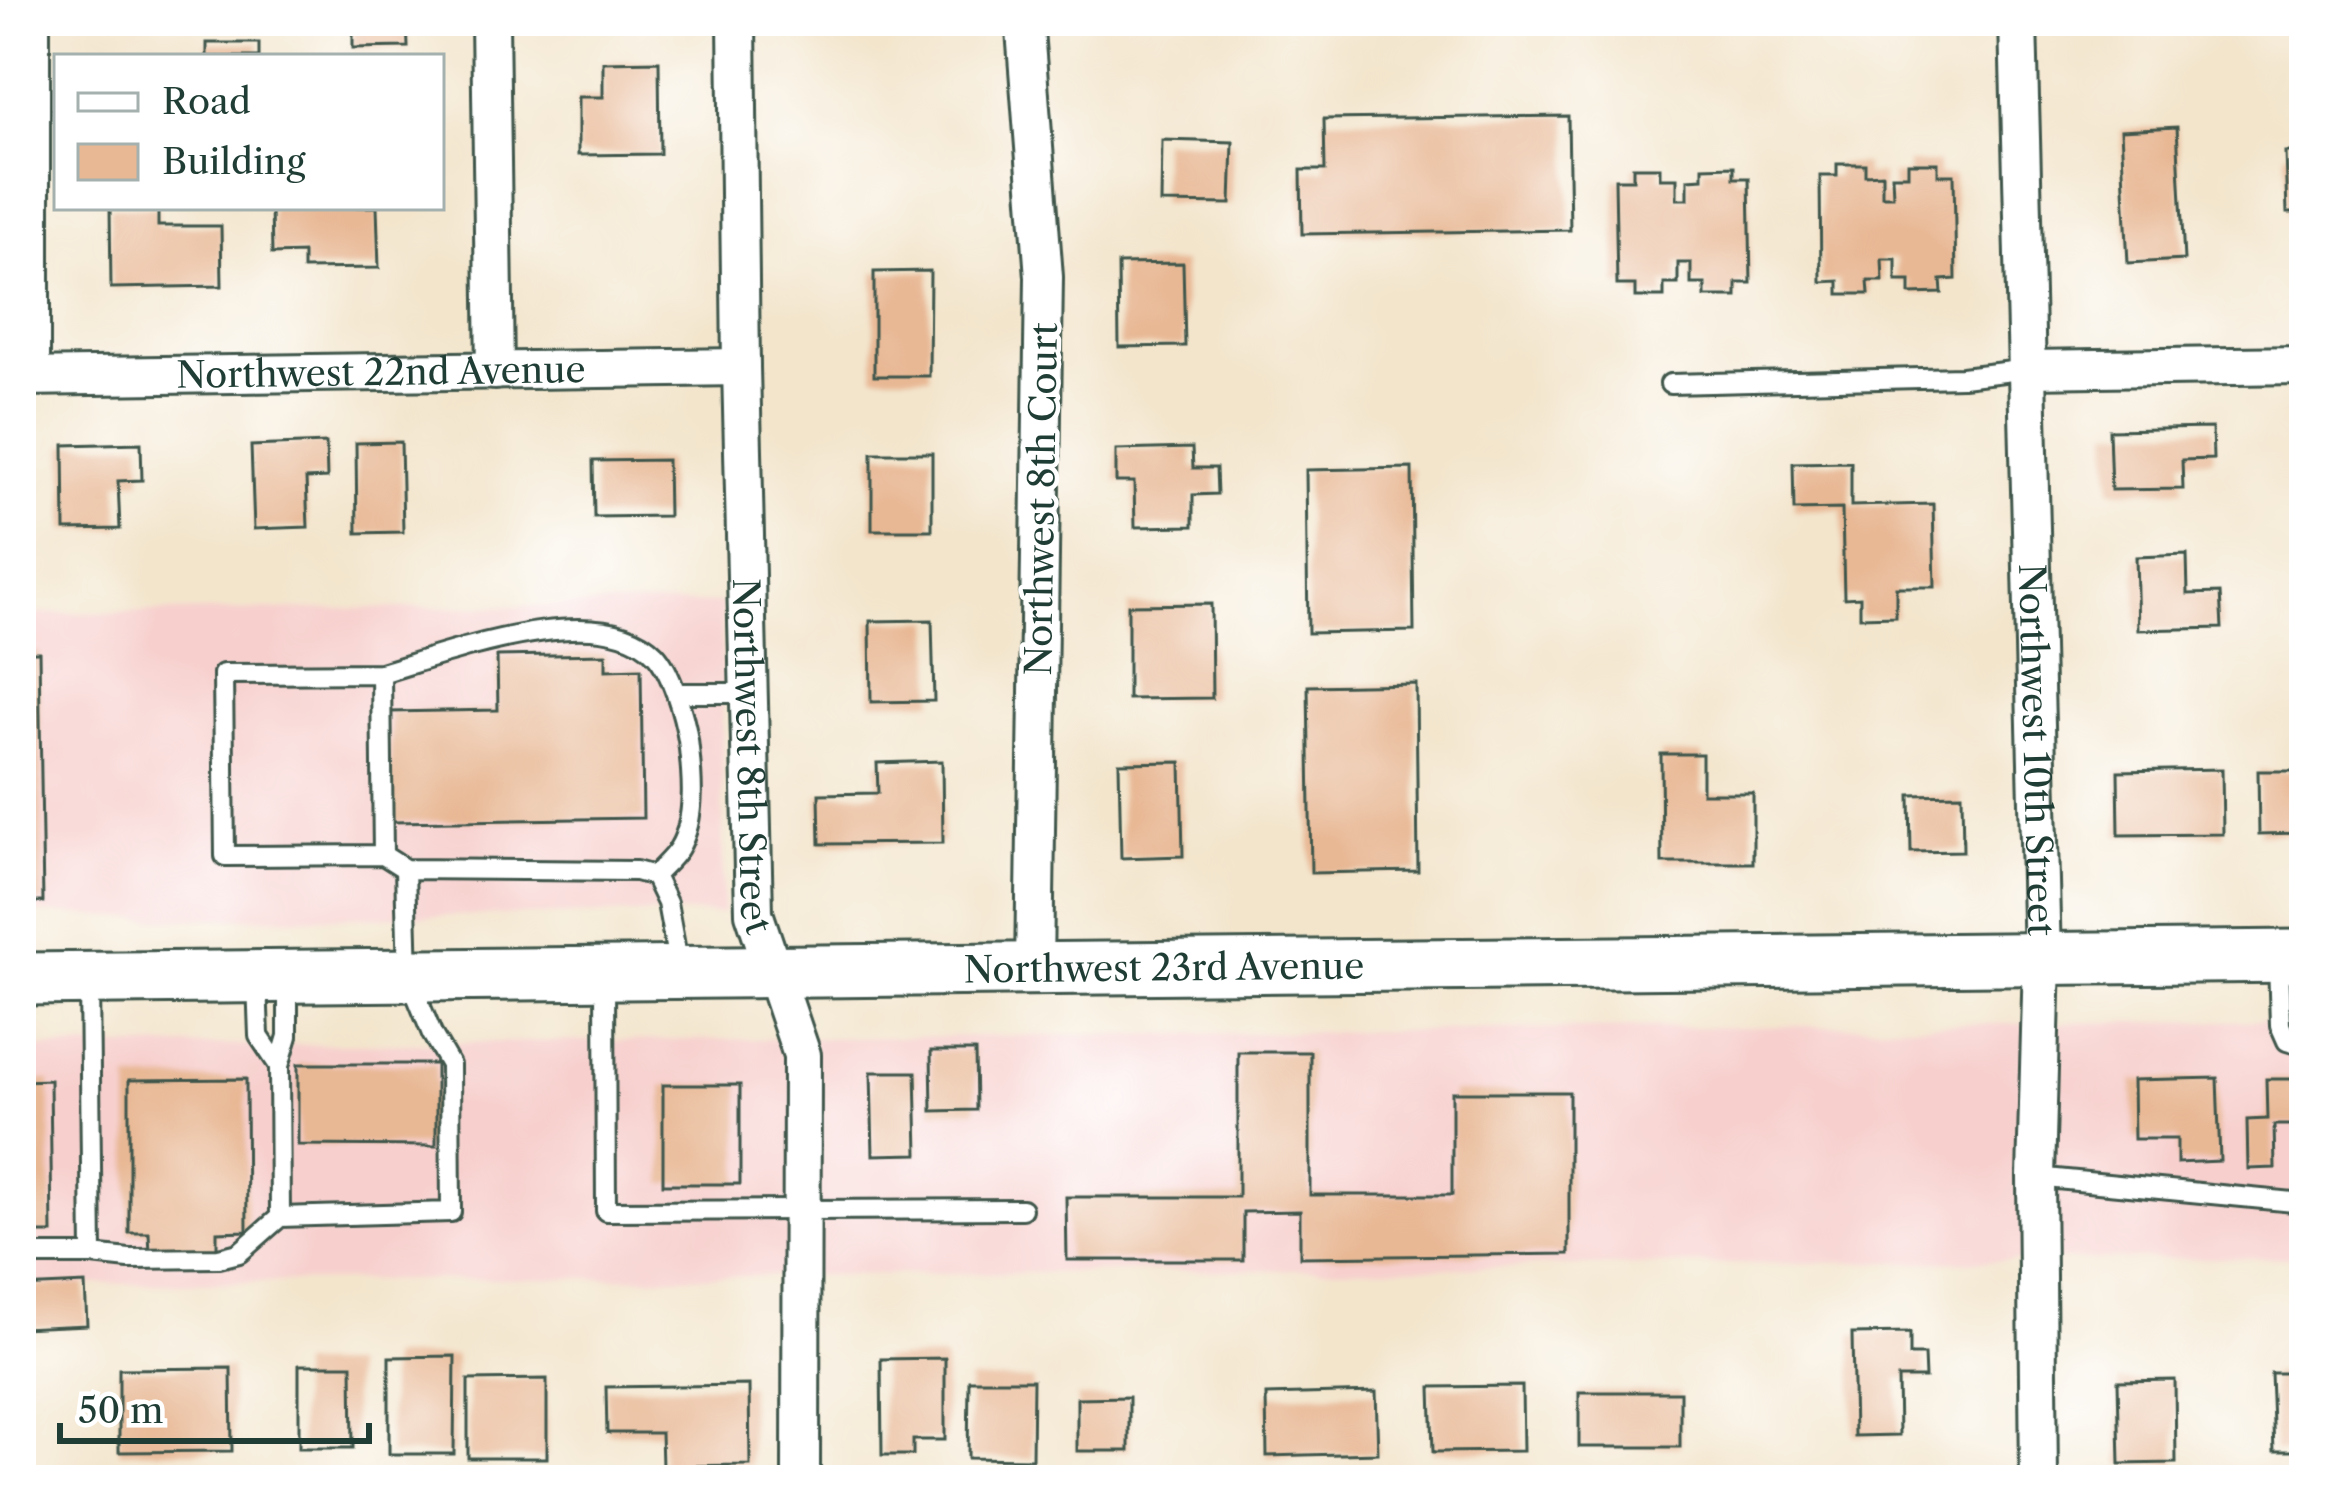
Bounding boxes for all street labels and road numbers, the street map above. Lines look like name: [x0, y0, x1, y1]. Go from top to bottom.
street label: Northwest 8th Court: [1016, 322, 1066, 676]
street label: Northwest 22nd Avenue: [176, 347, 586, 397]
street label: Northwest 10th Street: [2010, 563, 2063, 937]
street label: Northwest 8th Street: [724, 578, 782, 940]
street label: Northwest 23rd Avenue: [963, 943, 1364, 992]

